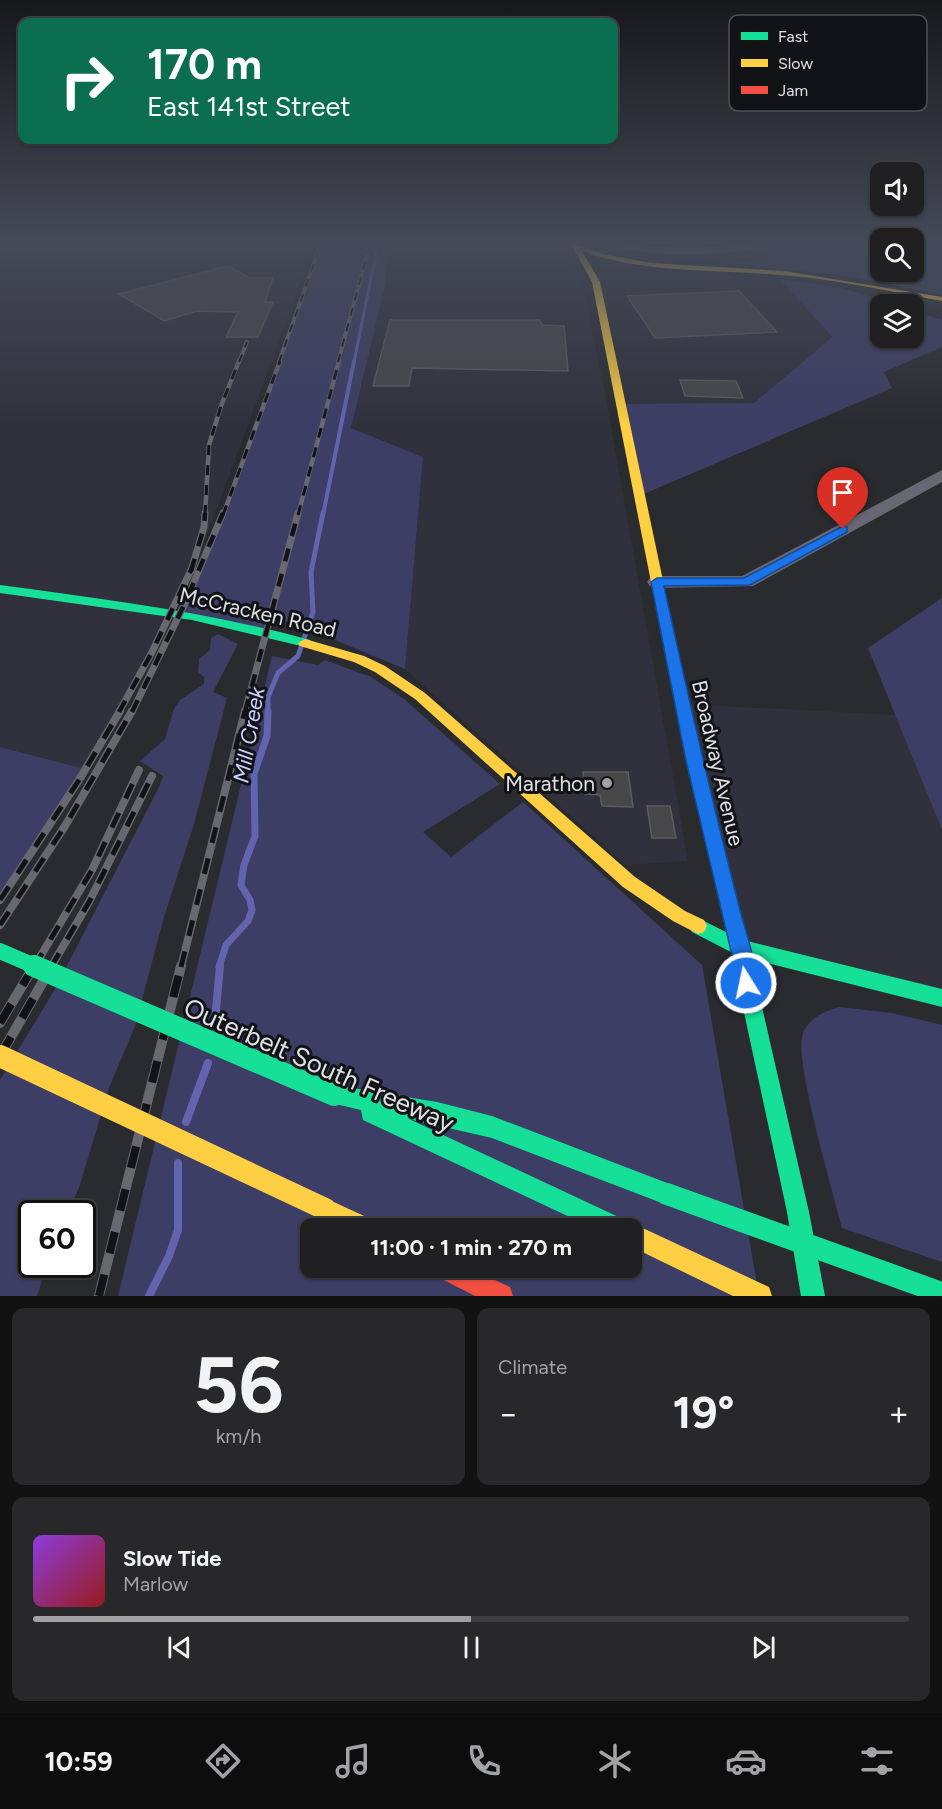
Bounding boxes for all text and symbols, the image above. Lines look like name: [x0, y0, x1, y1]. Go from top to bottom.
legend: [729, 15, 927, 111]
text: Fast: [778, 27, 808, 46]
text: 170 m: [147, 39, 262, 90]
icon: right: [48, 42, 126, 120]
text: Slow: [778, 54, 813, 73]
text: Jam: [778, 81, 808, 100]
text: East 141st Street: [147, 90, 350, 123]
map controls: [870, 162, 924, 348]
button: sound: [870, 162, 924, 216]
button: search: [870, 228, 924, 282]
button: layers: [870, 294, 924, 348]
pin: [817, 467, 868, 529]
icon: arrive: [826, 476, 859, 509]
street label: McCracken Road: [177, 582, 339, 642]
street label: Broadway Avenue: [687, 678, 749, 848]
water label: Mill Creek: [227, 684, 271, 785]
place label: Marathon: [505, 771, 595, 796]
marker: Marathon: [600, 776, 614, 790]
position arrow: [714, 951, 778, 1015]
street label: Outerbelt South Freeway: [179, 991, 459, 1139]
speed limit sign: 60: [18, 1200, 96, 1278]
text: 11:00 · 1 min · 270 m: [370, 1234, 572, 1261]
text: 56: [193, 1338, 284, 1432]
text: Climate: [498, 1355, 567, 1379]
text: 19°: [672, 1385, 735, 1439]
text: −: [498, 1394, 519, 1433]
text: +: [888, 1394, 909, 1433]
text: km/h: [216, 1424, 261, 1448]
text: Slow Tide: [123, 1545, 222, 1572]
text: Marlow: [123, 1572, 188, 1596]
icon: previous: [163, 1631, 196, 1664]
icon: pause: [455, 1631, 488, 1664]
icon: next: [747, 1631, 780, 1664]
icon: directions: [202, 1740, 244, 1782]
icon: music: [332, 1740, 374, 1782]
icon: phone: [463, 1740, 505, 1782]
icon: climate: [594, 1740, 636, 1782]
icon: car: [725, 1740, 767, 1782]
icon: filters: [856, 1740, 898, 1782]
text: 10:59: [44, 1745, 113, 1778]

